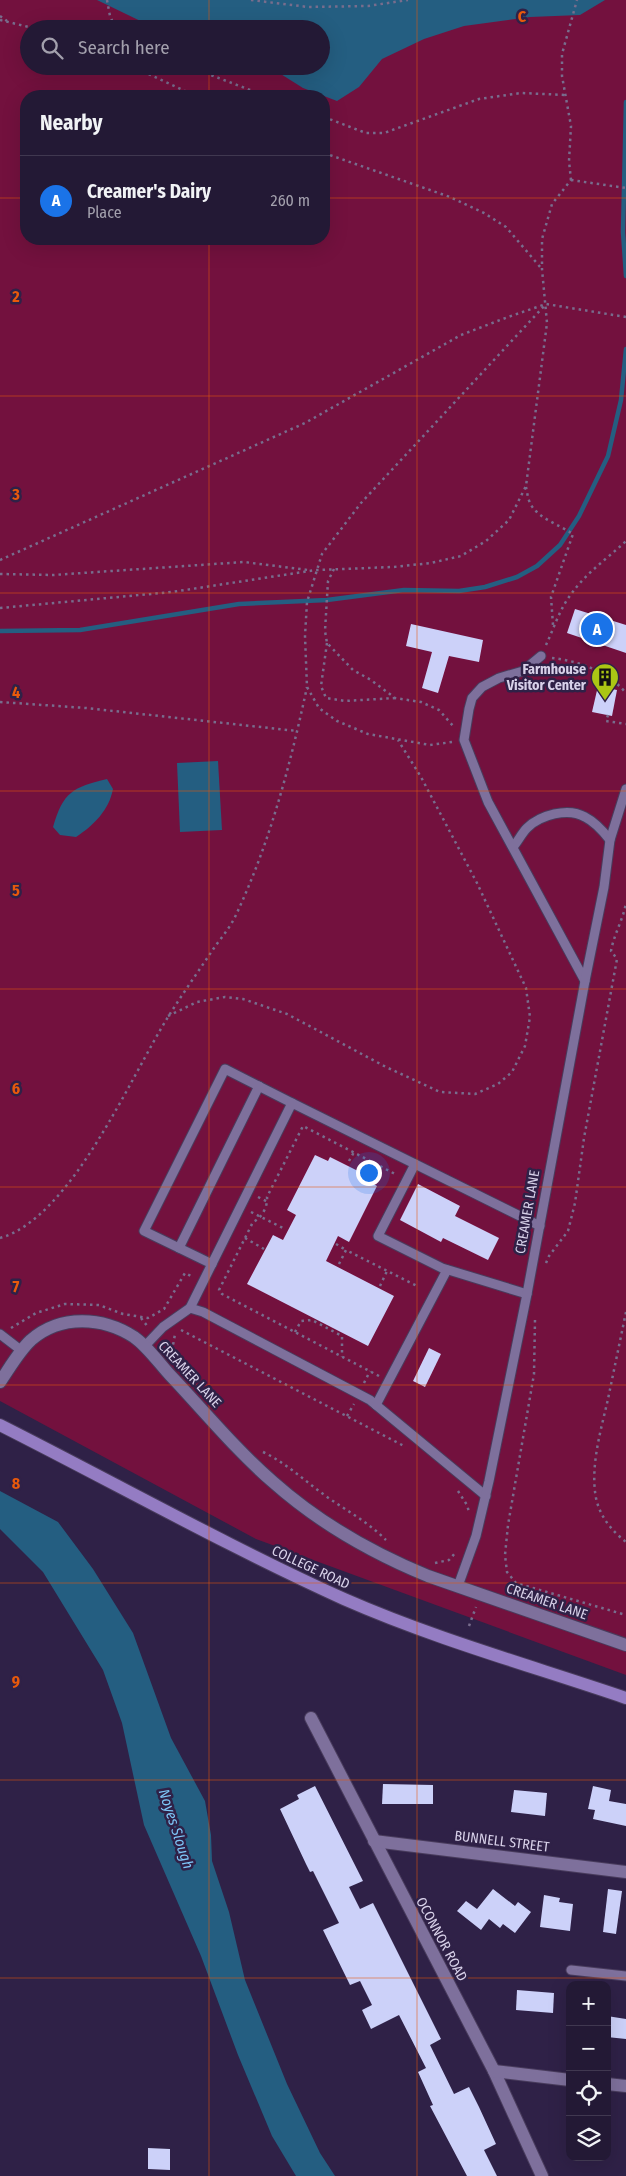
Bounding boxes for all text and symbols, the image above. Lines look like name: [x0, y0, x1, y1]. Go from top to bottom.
text: C: [518, 7, 527, 26]
search box: [20, 20, 330, 75]
icon: search: [38, 34, 66, 62]
text: Search here: [78, 36, 170, 59]
text: Nearby: [40, 110, 102, 136]
text: Creamer's Dairy: [87, 180, 211, 203]
text: A: [52, 191, 60, 210]
text: 260 m: [271, 191, 310, 210]
text: Place: [87, 203, 122, 222]
text: 2: [11, 287, 20, 306]
text: 3: [11, 485, 20, 504]
pin: A: [581, 610, 613, 648]
place label: Farmhouse Visitor Center: [506, 661, 587, 694]
building icon: Farmhouse Visitor Center: [590, 662, 620, 701]
text: 4: [12, 683, 20, 702]
text: 5: [12, 881, 20, 900]
text: 6: [12, 1079, 20, 1098]
your location: [356, 1160, 382, 1186]
street label: CREAMER LANE: [512, 1168, 543, 1255]
text: 7: [13, 1277, 20, 1296]
street label: CREAMER LANE: [155, 1338, 225, 1411]
text: 8: [12, 1474, 21, 1493]
street label: COLLEGE ROAD: [269, 1542, 352, 1593]
street label: CREAMER LANE: [504, 1580, 590, 1623]
text: 9: [12, 1672, 20, 1691]
water label: Noyes Slough: [155, 1787, 197, 1871]
street label: BUNNELL STREET: [454, 1827, 551, 1856]
street label: OCONNOR ROAD: [412, 1894, 471, 1984]
map controls: [566, 1981, 611, 2161]
button: +: [566, 1981, 611, 2026]
button: −: [566, 2026, 611, 2071]
button: locate: [566, 2071, 611, 2116]
button: layers: [566, 2116, 611, 2161]

